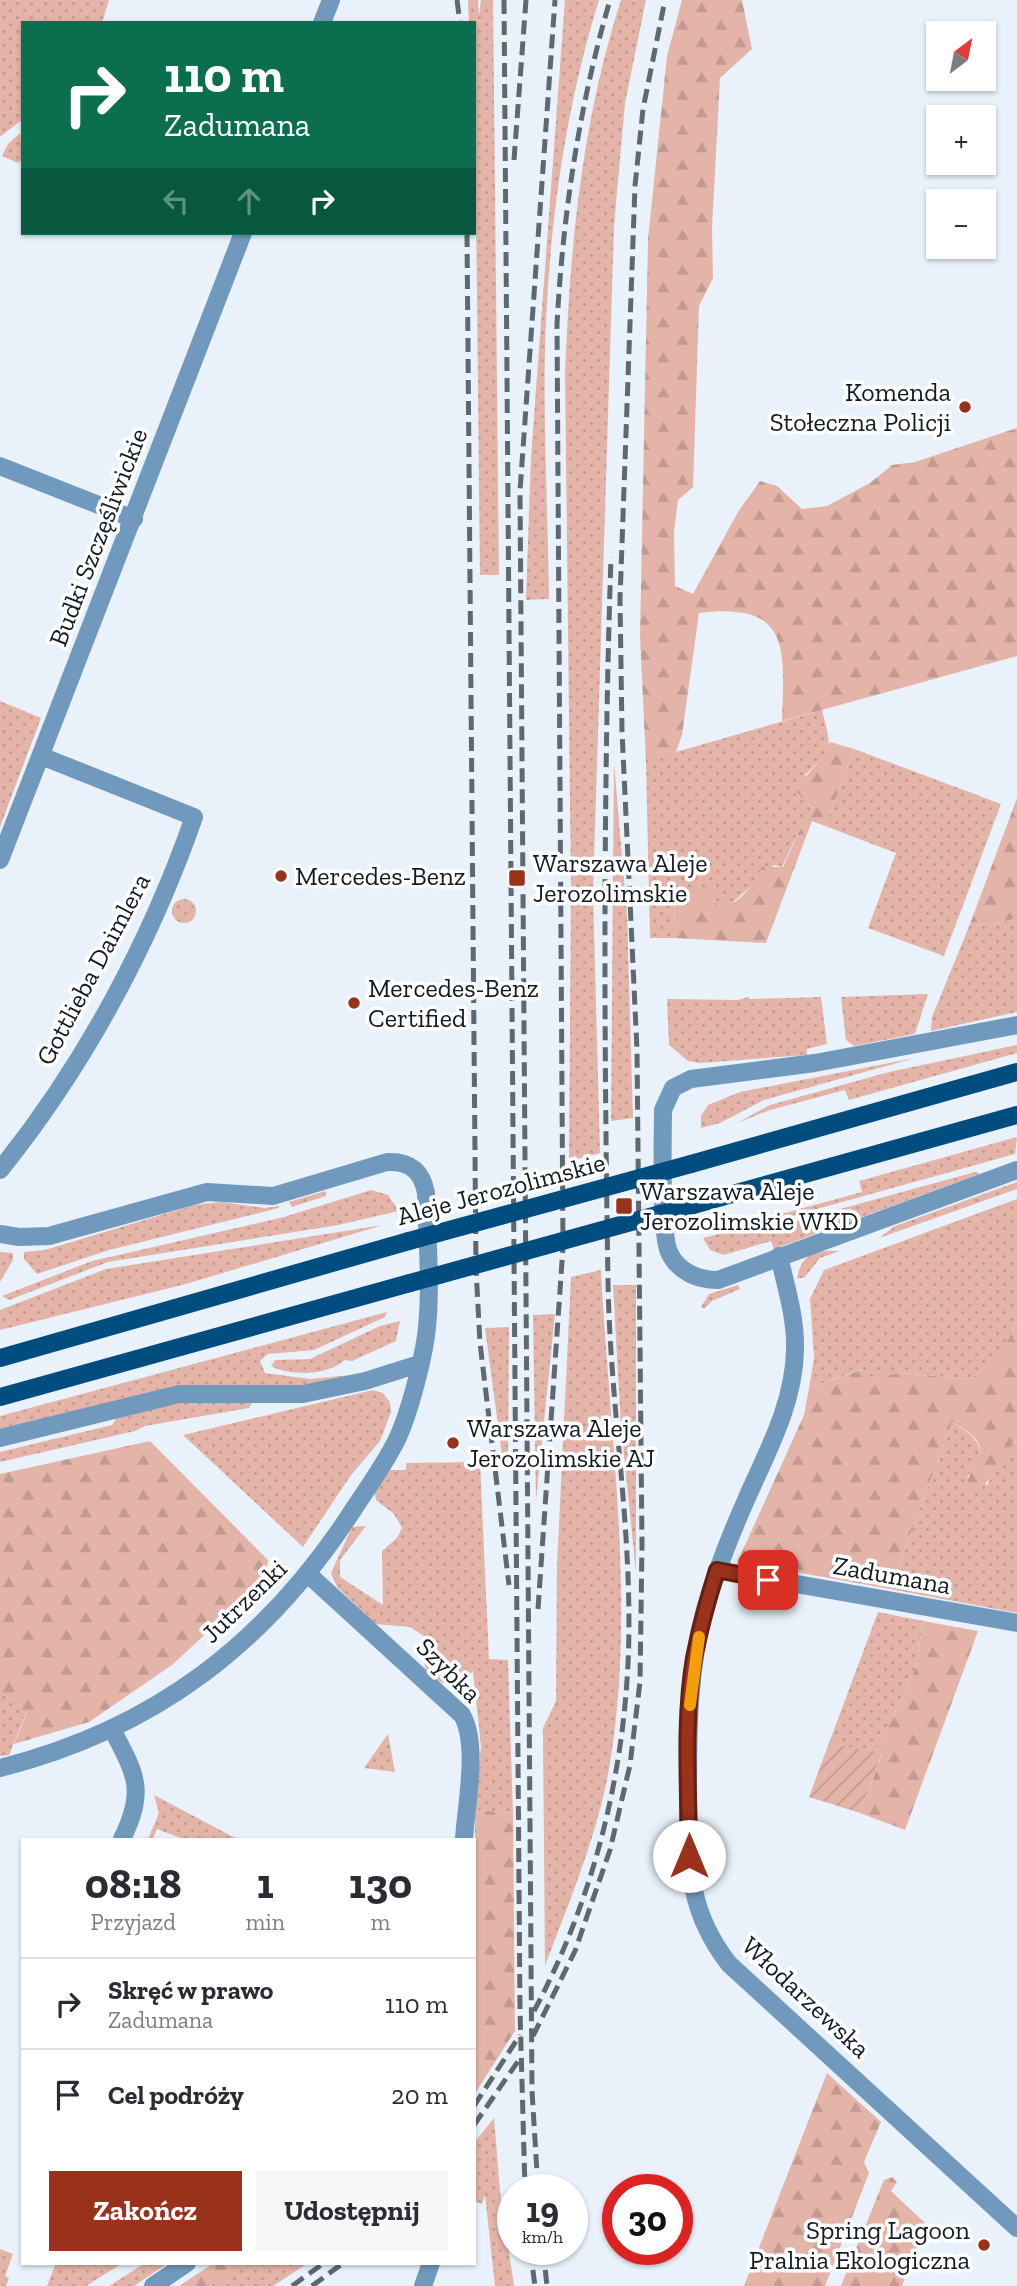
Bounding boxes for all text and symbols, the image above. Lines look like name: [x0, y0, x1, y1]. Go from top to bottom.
north arrow: [926, 21, 996, 91]
map controls: [926, 21, 996, 259]
text: 110 m: [164, 46, 284, 105]
icon: right: [49, 49, 140, 140]
button: +: [926, 105, 996, 175]
text: Zadumana: [164, 106, 310, 144]
icon: left: [157, 182, 195, 220]
icon: ahead: [230, 182, 268, 220]
icon: right: [303, 182, 341, 220]
button: −: [926, 189, 996, 259]
place label: Komenda Stołeczna Policji: [770, 376, 951, 438]
marker: Komenda Stołeczna Policji: [957, 399, 973, 415]
street label: Budki Szczęśliwickie: [42, 424, 154, 650]
place label: Warszawa Aleje Jerozolimskie: [533, 847, 708, 909]
place label: Mercedes-Benz: [295, 860, 466, 892]
street label: Gottlieba Daimlera: [29, 867, 157, 1070]
marker: Mercedes-Benz: [273, 868, 289, 884]
marker: Warszawa Aleje Jerozolimskie: [507, 868, 527, 888]
place label: Mercedes-Benz Certified: [368, 972, 539, 1034]
marker: Mercedes-Benz Certified: [346, 995, 362, 1011]
street label: Aleje Jerozolimskie: [393, 1146, 609, 1232]
place label: Warszawa Aleje Jerozolimskie WKD: [640, 1175, 858, 1237]
marker: Warszawa Aleje Jerozolimskie WKD: [614, 1196, 634, 1216]
place label: Warszawa Aleje Jerozolimskie AJ: [467, 1412, 655, 1474]
marker: Warszawa Aleje Jerozolimskie AJ: [445, 1435, 461, 1451]
street label: Zadumana: [831, 1549, 954, 1601]
pin: [738, 1550, 798, 1610]
street label: Jutrzenki: [195, 1553, 293, 1649]
icon: arrive: [749, 1561, 787, 1599]
street label: Szybka: [410, 1631, 489, 1710]
position arrow: [652, 1819, 726, 1893]
text: 08:18: [85, 1858, 182, 1909]
text: 1: [257, 1858, 274, 1909]
text: 130: [349, 1858, 412, 1909]
text: Przyjazd: [91, 1908, 176, 1936]
text: min: [245, 1908, 285, 1936]
text: m: [371, 1908, 390, 1936]
street label: Włodarzewska: [735, 1930, 877, 2065]
text: Skręć w prawo: [108, 1974, 273, 2006]
icon: right: [49, 1985, 87, 2023]
text: 110 m: [385, 1988, 448, 2020]
text: Zadumana: [108, 2006, 213, 2034]
icon: arrive: [49, 2076, 87, 2114]
text: Cel podróży: [108, 2079, 244, 2111]
text: 20 m: [391, 2079, 448, 2111]
button: Zakończ: [49, 2171, 242, 2251]
button: Udostępnij: [256, 2171, 448, 2251]
speed limit sign: 30: [602, 2174, 693, 2265]
text: 19: [526, 2189, 559, 2231]
place label: Spring Lagoon Pralnia Ekologiczna: [749, 2214, 970, 2276]
text: km/h: [522, 2226, 563, 2248]
marker: Spring Lagoon Pralnia Ekologiczna: [976, 2237, 992, 2253]

